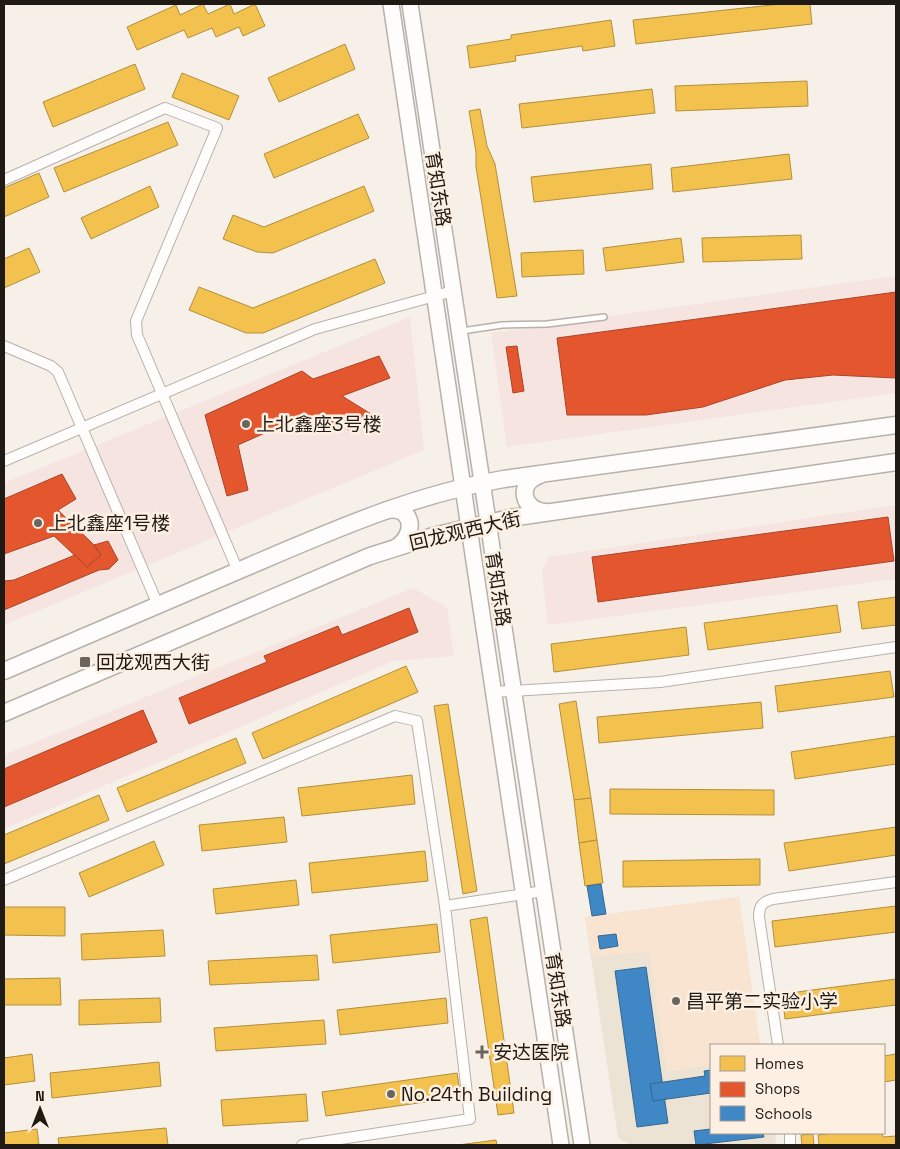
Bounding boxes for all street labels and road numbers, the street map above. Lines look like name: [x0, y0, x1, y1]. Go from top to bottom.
street label: 育知东路: [420, 150, 456, 228]
street label: 回龙观西大街: [407, 506, 523, 556]
street label: 育知东路: [480, 550, 516, 628]
street label: 育知东路: [540, 951, 576, 1029]

